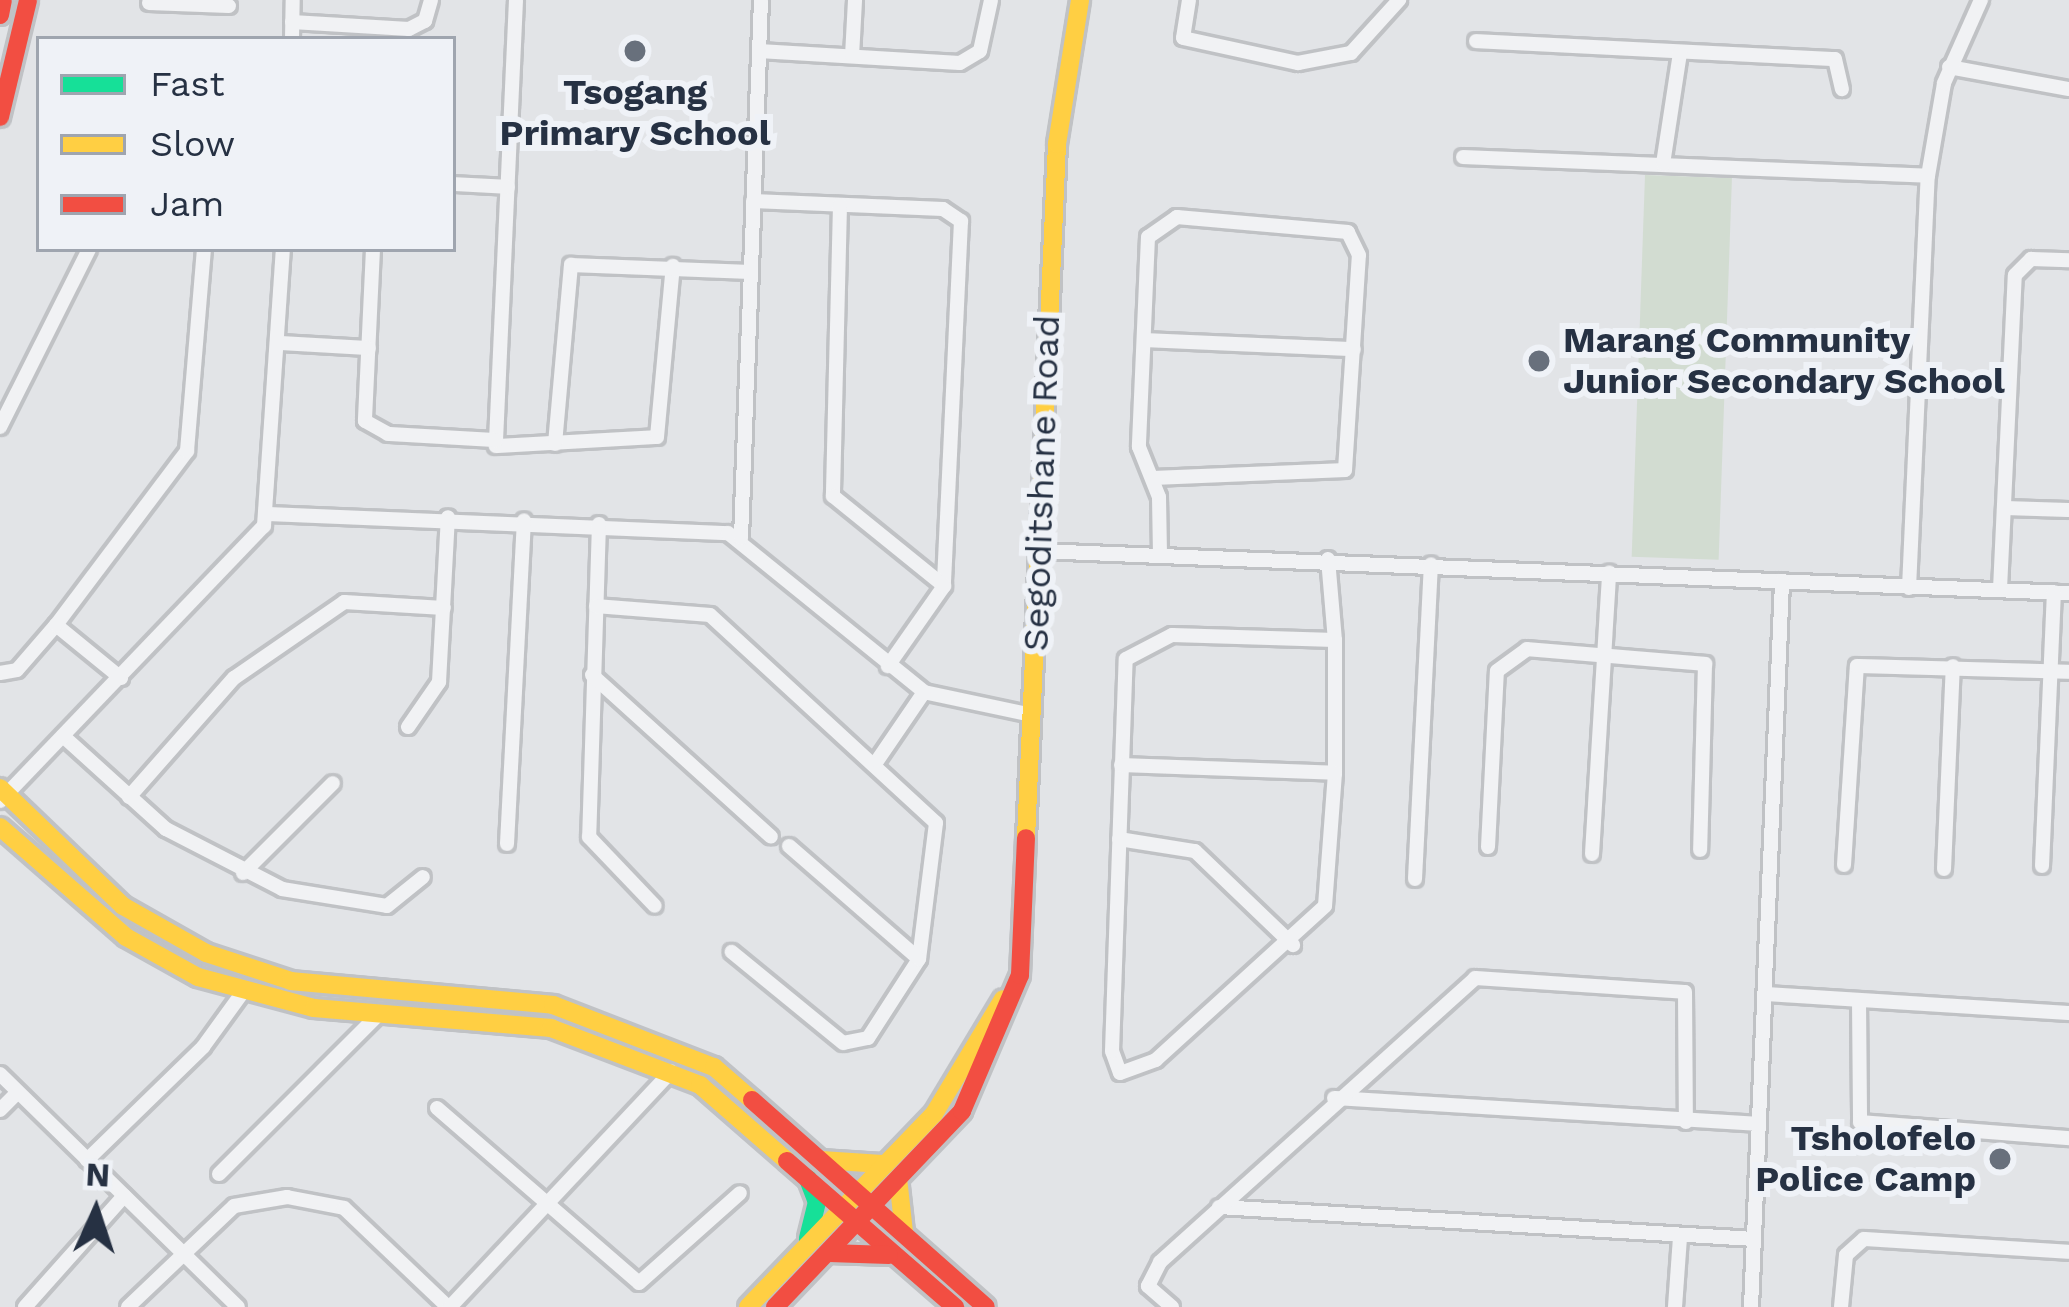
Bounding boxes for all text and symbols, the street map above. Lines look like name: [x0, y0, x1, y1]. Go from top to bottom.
legend: [36, 36, 456, 252]
marker: Tsogang Primary School: [622, 38, 648, 64]
text: Fast: [150, 63, 225, 105]
place label: Tsogang Primary School: [499, 70, 771, 155]
text: Slow: [150, 123, 235, 165]
text: Jam: [150, 183, 224, 225]
street label: Segoditshane Road: [1015, 314, 1069, 652]
place label: Marang Community Junior Secondary School: [1563, 318, 2006, 403]
marker: Marang Community Junior Secondary School: [1526, 348, 1552, 374]
place label: Tsholofelo Police Camp: [1755, 1116, 1976, 1201]
marker: Tsholofelo Police Camp: [1987, 1146, 2013, 1172]
north arrow: [36, 1151, 156, 1271]
text: N: [85, 1154, 111, 1195]

